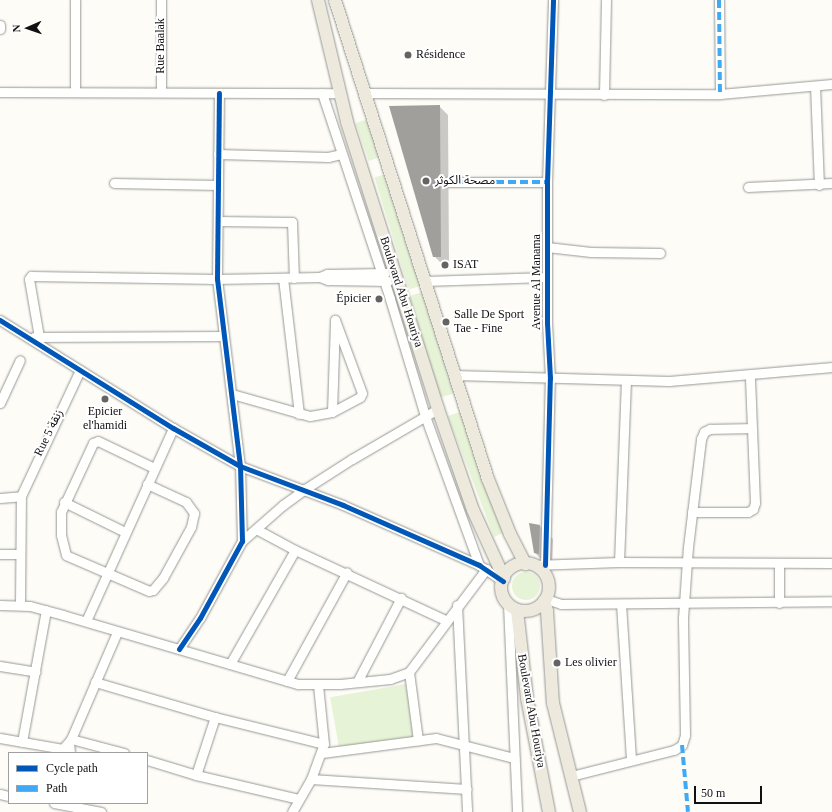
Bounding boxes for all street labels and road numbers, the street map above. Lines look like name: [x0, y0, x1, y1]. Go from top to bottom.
street label: Rue Baalak: [154, 18, 168, 74]
street label: Avenue Al Manama: [530, 234, 544, 330]
street label: Boulevard Abu Houriya: [376, 235, 426, 349]
street label: Rue 5 زنقة: [31, 407, 67, 459]
street label: Boulevard Abu Houriya: [514, 653, 548, 769]

